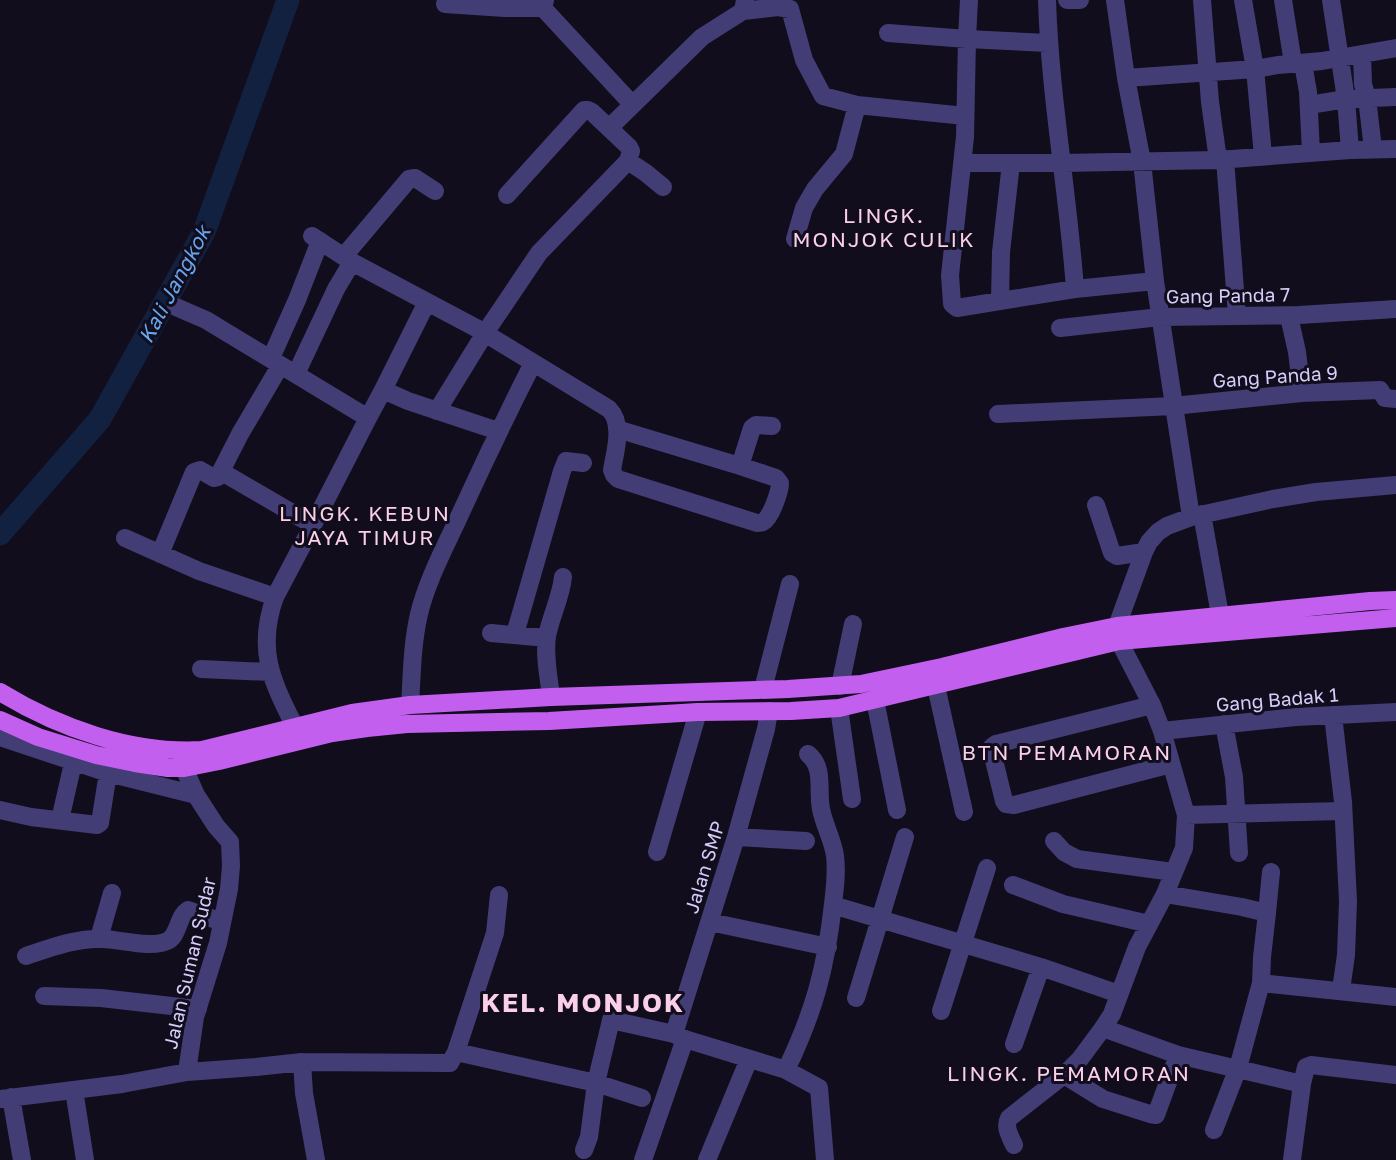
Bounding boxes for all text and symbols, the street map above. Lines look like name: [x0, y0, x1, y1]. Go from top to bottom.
district label: LINGK. MONJOK CULIK: [792, 202, 976, 252]
water label: Kali Jangkok: [132, 219, 217, 347]
street label: Gang Panda 7: [1166, 282, 1290, 308]
street label: Gang Panda 9: [1212, 360, 1338, 392]
district label: LINGK. KEBUN JAYA TIMUR: [279, 500, 451, 550]
street label: Gang Badak 1: [1215, 682, 1339, 716]
district label: BTN PEMAMORAN: [962, 739, 1172, 765]
street label: Jalan SMP: [679, 818, 729, 916]
street label: Jalan Suman Sudar: [158, 874, 220, 1051]
district label: KEL. MONJOK: [481, 987, 685, 1018]
district label: LINGK. PEMAMORAN: [947, 1060, 1191, 1086]

